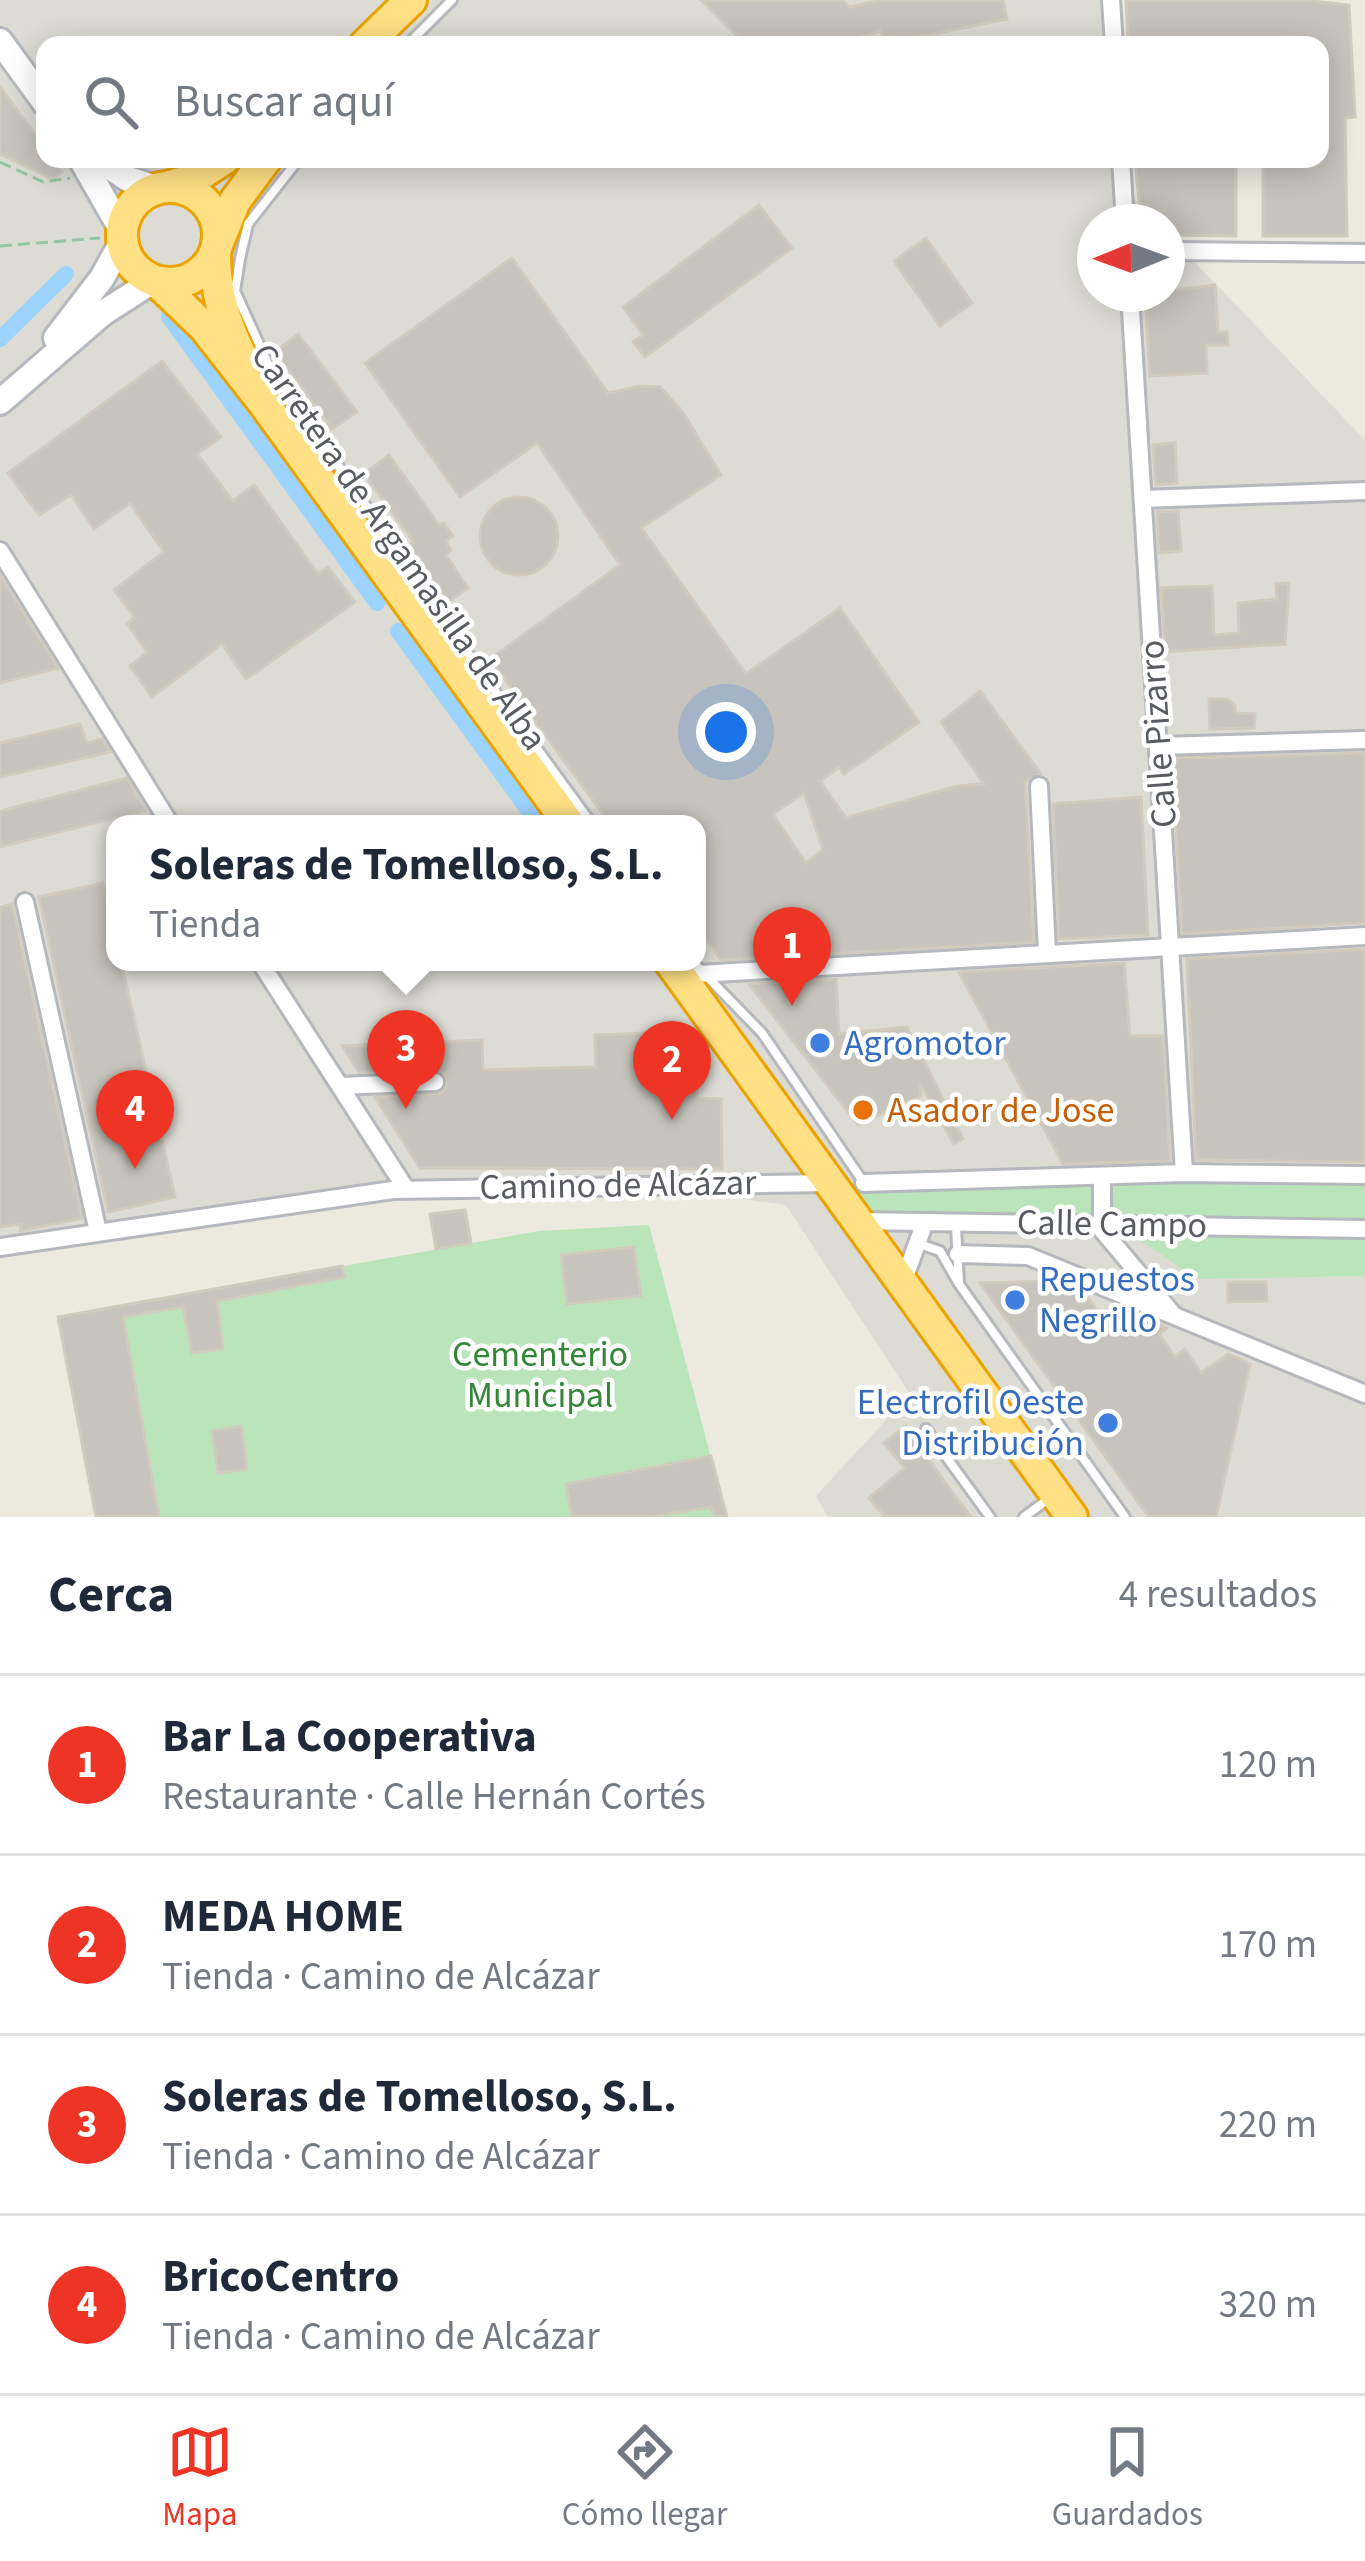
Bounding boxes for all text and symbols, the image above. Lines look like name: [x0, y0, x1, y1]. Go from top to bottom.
search box: [36, 36, 1329, 168]
icon: search: [78, 69, 144, 135]
text: Buscar aquí: [174, 70, 394, 134]
north arrow: [1077, 204, 1185, 312]
street label: Carretera de Argamasilla de Alba: [239, 333, 559, 761]
street label: Calle Pizarro: [1126, 638, 1190, 830]
your location: [696, 702, 756, 762]
popup: [106, 815, 706, 971]
text: Soleras de Tomelloso, S.L.: [149, 833, 663, 897]
text: Tienda: [149, 897, 261, 953]
pin: 1: [753, 907, 831, 1006]
pin: 3: [367, 1010, 445, 1109]
place label: Agromotor: [844, 1018, 1006, 1069]
pin: 2: [633, 1021, 711, 1120]
marker: Agromotor: [807, 1030, 833, 1056]
pin: 4: [96, 1070, 174, 1169]
place label: Asador de Jose: [887, 1085, 1114, 1136]
marker: Asador de Jose: [850, 1097, 876, 1123]
street label: Camino de Alcázar: [479, 1157, 757, 1213]
street label: Calle Campo: [1016, 1197, 1208, 1251]
place label: Repuestos Negrillo: [1039, 1254, 1195, 1346]
marker: Repuestos Negrillo: [1002, 1287, 1028, 1313]
park label: Cementerio Municipal: [452, 1329, 628, 1421]
place label: Electrofil Oeste Distribución: [857, 1377, 1084, 1469]
marker: Electrofil Oeste Distribución: [1095, 1410, 1121, 1436]
text: Cerca: [48, 1559, 174, 1631]
text: 4 resultados: [1119, 1567, 1317, 1623]
text: Bar La Cooperativa: [162, 1705, 537, 1769]
text: 1: [77, 1737, 97, 1793]
text: 120 m: [1219, 1737, 1317, 1793]
text: Restaurante · Calle Hernán Cortés: [162, 1769, 706, 1825]
text: MEDA HOME: [162, 1885, 404, 1949]
text: 2: [77, 1917, 97, 1973]
text: 170 m: [1219, 1917, 1317, 1973]
text: Tienda · Camino de Alcázar: [162, 1949, 600, 2005]
text: Soleras de Tomelloso, S.L.: [162, 2065, 677, 2129]
text: 3: [77, 2097, 97, 2153]
text: 220 m: [1219, 2097, 1317, 2153]
text: Tienda · Camino de Alcázar: [162, 2129, 600, 2185]
text: BricoCentro: [162, 2245, 399, 2309]
text: 4: [77, 2277, 97, 2333]
text: 320 m: [1219, 2277, 1317, 2333]
text: Tienda · Camino de Alcázar: [162, 2309, 600, 2365]
tab: Mapa: [162, 2419, 237, 2538]
tab: Cómo llegar: [562, 2419, 727, 2538]
tab: Guardados: [1052, 2419, 1203, 2538]

